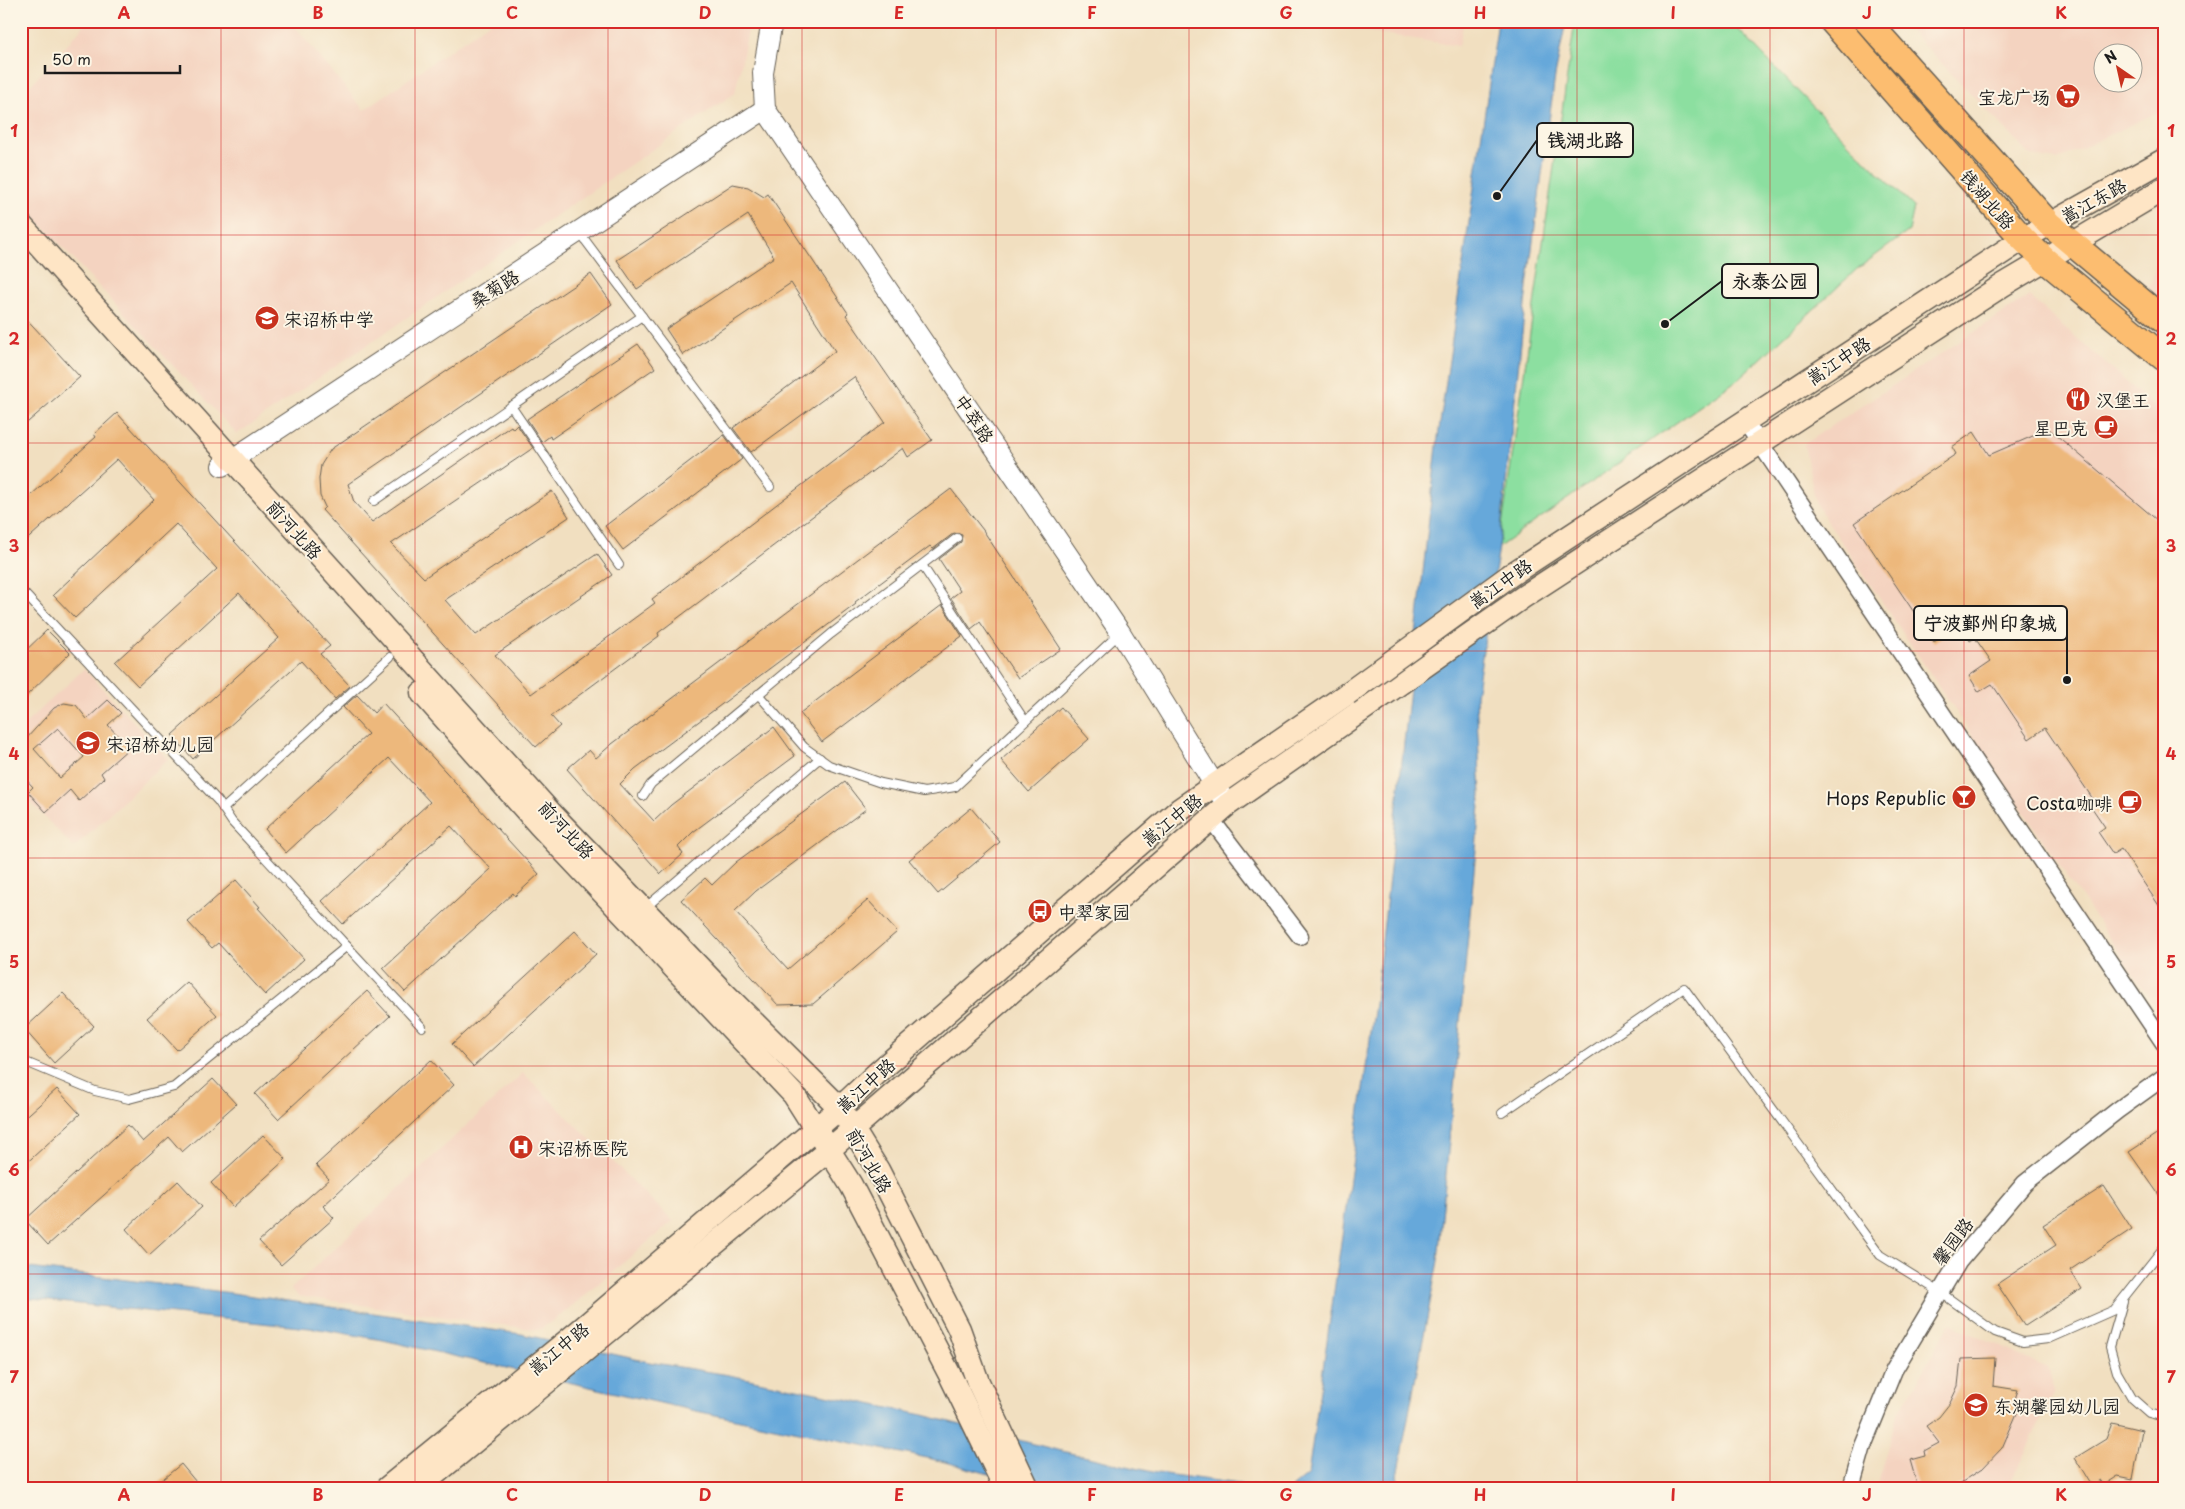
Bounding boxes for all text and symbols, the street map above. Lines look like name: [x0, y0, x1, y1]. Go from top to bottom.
text: A: [118, 0, 131, 24]
text: B: [313, 0, 324, 24]
text: C: [506, 0, 518, 24]
text: D: [699, 0, 711, 24]
text: E: [894, 0, 904, 24]
text: F: [1087, 0, 1097, 24]
text: G: [1279, 0, 1293, 24]
text: H: [1474, 0, 1486, 24]
text: I: [1670, 0, 1676, 24]
text: J: [1862, 0, 1872, 24]
text: K: [2055, 0, 2067, 24]
scale bar: [45, 42, 180, 74]
north arrow: [2092, 42, 2142, 92]
text: N: [2100, 45, 2121, 69]
text: 50 m: [52, 47, 91, 70]
place label: 宝龙广场: [1978, 83, 2050, 110]
supermarket icon: 宝龙广场: [2055, 83, 2081, 109]
text: 1: [10, 118, 18, 142]
text: 1: [2167, 118, 2175, 142]
callout: 钱湖北路: [1537, 123, 1633, 157]
text: 钱湖北路: [1547, 125, 1623, 153]
street label: 钱湖北路: [1954, 163, 2022, 235]
street label: 嵩江东路: [2055, 171, 2131, 229]
street label: 桑菊路: [464, 262, 524, 314]
callout: 永泰公园: [1722, 264, 1818, 298]
text: 永泰公园: [1732, 266, 1808, 294]
school or university icon: 宋诏桥中学: [254, 305, 280, 331]
place label: 宋诏桥中学: [284, 305, 374, 332]
text: 2: [8, 326, 20, 350]
text: 2: [2165, 326, 2177, 350]
street label: 嵩江中路: [1800, 329, 1876, 391]
restaurant icon: 汉堡王: [2065, 386, 2091, 412]
place label: 汉堡王: [2096, 386, 2150, 413]
street label: 中萃路: [949, 388, 1001, 448]
place label: 星巴克: [2034, 414, 2088, 441]
cafe icon: 星巴克: [2093, 414, 2119, 440]
street label: 前河北路: [261, 493, 329, 565]
text: 3: [9, 533, 19, 557]
text: 3: [2166, 533, 2176, 557]
street label: 嵩江中路: [1463, 551, 1537, 615]
callout: 宁波鄞州印象城: [1914, 606, 2067, 640]
text: 宁波鄞州印象城: [1923, 608, 2057, 636]
school or university icon: 宋诏桥幼儿园: [75, 730, 101, 756]
place label: 宋诏桥幼儿园: [106, 730, 214, 757]
text: 4: [9, 741, 20, 765]
text: 4: [2166, 741, 2177, 765]
place label: Hops Republic: [1826, 784, 1946, 811]
bar icon: Hops Republic: [1951, 784, 1977, 810]
street label: 嵩江中路: [1135, 786, 1207, 852]
place label: Costa咖啡: [2026, 789, 2112, 816]
cafe icon: Costa咖啡: [2117, 789, 2143, 815]
street label: 前河北路: [533, 793, 601, 865]
bus stop icon: 中翠家园: [1027, 898, 1053, 924]
place label: 中翠家园: [1058, 898, 1130, 925]
text: 5: [9, 949, 19, 973]
text: 5: [2166, 949, 2176, 973]
street label: 嵩江中路: [829, 1051, 901, 1119]
street label: 前河北路: [840, 1122, 900, 1198]
hospital icon: 宋诏桥医院: [508, 1134, 534, 1160]
place label: 宋诏桥医院: [538, 1134, 628, 1161]
text: 6: [8, 1157, 20, 1181]
text: 6: [2165, 1157, 2177, 1181]
street label: 馨园路: [1925, 1211, 1979, 1271]
street label: 嵩江中路: [522, 1315, 594, 1381]
text: 7: [9, 1364, 19, 1388]
text: 7: [2166, 1364, 2176, 1388]
school or university icon: 东湖馨园幼儿园: [1963, 1392, 1989, 1418]
place label: 东湖馨园幼儿园: [1994, 1392, 2120, 1419]
text: A: [118, 1482, 131, 1506]
text: B: [313, 1482, 324, 1506]
text: C: [506, 1482, 518, 1506]
text: D: [699, 1482, 711, 1506]
text: E: [894, 1482, 904, 1506]
text: F: [1087, 1482, 1097, 1506]
text: G: [1279, 1482, 1293, 1506]
text: H: [1474, 1482, 1486, 1506]
text: I: [1670, 1482, 1676, 1506]
text: J: [1862, 1482, 1872, 1506]
text: K: [2055, 1482, 2067, 1506]

